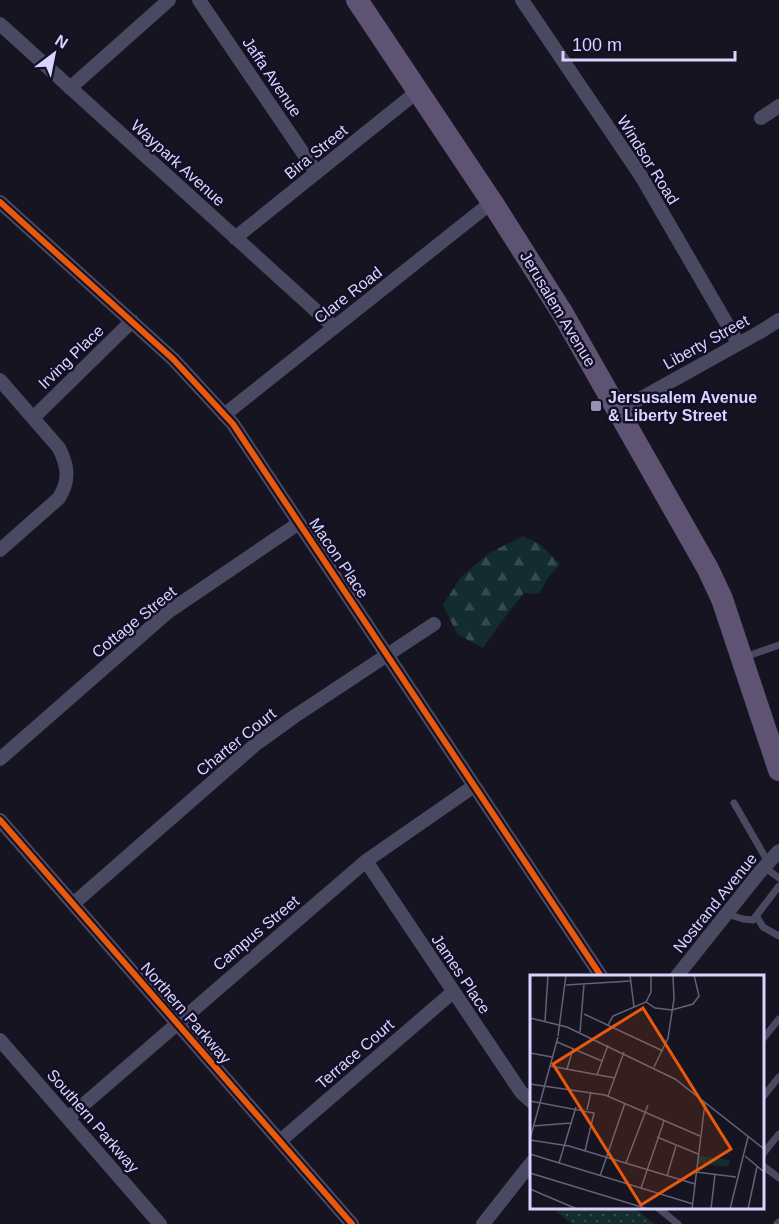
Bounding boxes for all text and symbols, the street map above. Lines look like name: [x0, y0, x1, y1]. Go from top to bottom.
north arrow: [24, 24, 84, 84]
scale bar: [563, 24, 736, 62]
text: N: [52, 31, 71, 52]
street label: Jaffa Avenue: [239, 34, 305, 120]
text: 100 m: [572, 35, 622, 55]
street label: Windsor Road: [614, 113, 682, 207]
street label: Waypark Avenue: [128, 117, 228, 210]
street label: Bira Street: [281, 121, 351, 182]
street label: Jerusalem Avenue: [517, 248, 599, 370]
street label: Clare Road: [311, 263, 385, 327]
street label: Liberty Street: [660, 311, 752, 373]
street label: Irving Place: [35, 322, 107, 392]
place label: Jersusalem Avenue & Liberty Street: [608, 389, 757, 424]
marker: Jersusalem Avenue & Liberty Street: [589, 399, 603, 413]
street label: Macon Place: [306, 515, 372, 601]
street label: Cottage Street: [89, 583, 180, 661]
street label: Charter Court: [193, 705, 279, 779]
street label: Nostrand Avenue: [670, 850, 760, 956]
street label: Campus Street: [210, 892, 303, 974]
street label: James Place: [428, 931, 494, 1017]
street label: Northern Parkway: [138, 959, 234, 1067]
inset map: [530, 975, 764, 1209]
street label: Terrace Court: [313, 1015, 398, 1092]
street label: Southern Parkway: [44, 1066, 142, 1176]

